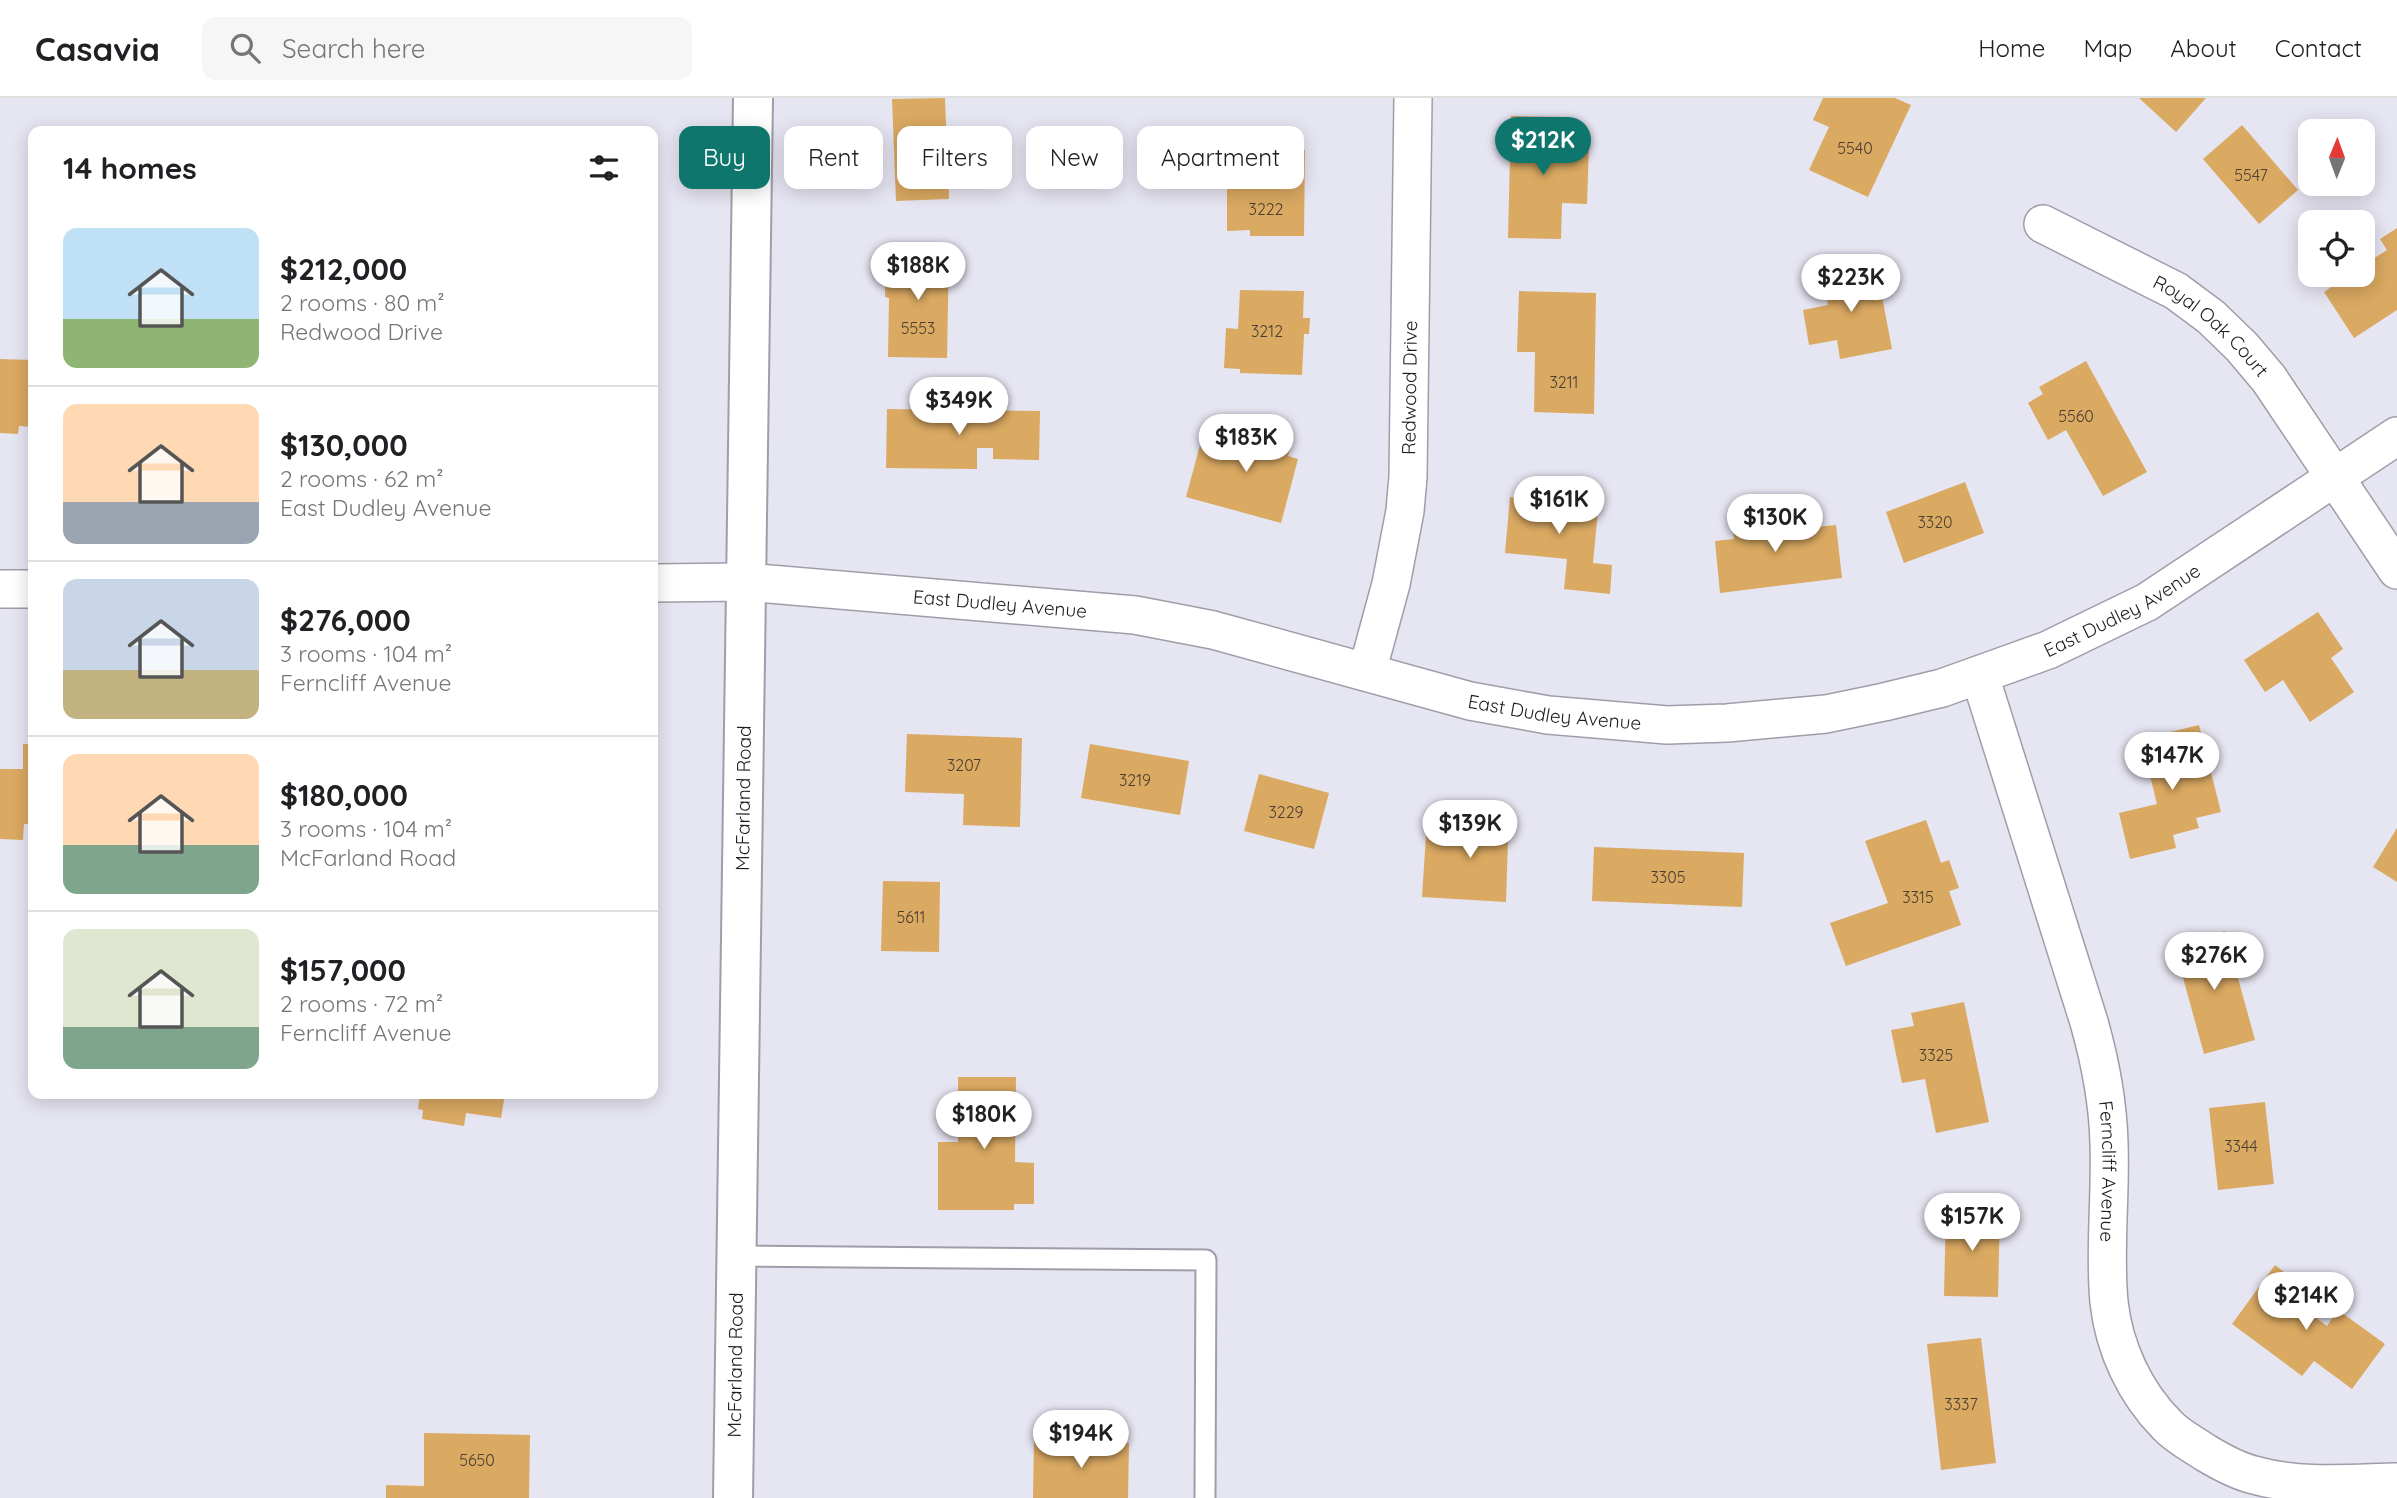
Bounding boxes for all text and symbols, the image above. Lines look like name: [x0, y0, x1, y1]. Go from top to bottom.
search box: [202, 17, 692, 80]
text: Casavia: [35, 28, 160, 69]
icon: search: [226, 29, 264, 67]
text: Search here: [282, 32, 426, 65]
text: Home: [1978, 33, 2045, 63]
text: Map: [2083, 33, 2132, 63]
text: About: [2170, 33, 2237, 63]
text: Contact: [2275, 33, 2362, 63]
pin: $212K: [1494, 118, 1592, 177]
north arrow: [2298, 119, 2375, 196]
map controls: [2298, 119, 2375, 287]
text: $212K: [1511, 125, 1575, 154]
chip: Buy: [679, 126, 770, 189]
chip: Rent: [784, 126, 883, 189]
chip: Filters: [897, 126, 1012, 189]
chip: New: [1026, 126, 1123, 189]
chip: Apartment: [1137, 126, 1304, 189]
house number: 5540: [1837, 138, 1873, 158]
text: 14 homes: [63, 149, 197, 187]
icon: filters: [585, 149, 623, 187]
house number: 5547: [2234, 165, 2268, 185]
house number: 3222: [1249, 199, 1284, 219]
button: locate: [2298, 210, 2375, 287]
pin: $188K: [869, 242, 967, 302]
text: $212,000: [280, 250, 407, 288]
text: $188K: [887, 250, 949, 279]
pin: $223K: [1802, 254, 1900, 314]
icon: home: [119, 256, 203, 340]
text: $223K: [1817, 262, 1885, 291]
street label: Royal Oak Court: [2149, 270, 2274, 382]
text: 2 rooms · 80 m²: [280, 288, 445, 317]
text: Redwood Drive: [280, 317, 443, 346]
house number: 5553: [901, 318, 935, 338]
street label: Redwood Drive: [1396, 320, 1422, 455]
house number: 3212: [1251, 321, 1283, 341]
house number: 3211: [1549, 372, 1579, 392]
pin: $349K: [910, 378, 1008, 437]
text: $349K: [925, 385, 993, 414]
house number: 5560: [2058, 406, 2094, 426]
pin: $183K: [1197, 414, 1295, 474]
text: $183K: [1215, 422, 1277, 451]
text: $130,000: [280, 426, 408, 464]
icon: home: [119, 432, 203, 516]
text: 2 rooms · 62 m²: [280, 464, 444, 493]
pin: $161K: [1510, 476, 1608, 536]
text: $161K: [1530, 484, 1588, 513]
text: East Dudley Avenue: [280, 493, 491, 522]
pin: $130K: [1726, 494, 1824, 554]
text: $130K: [1743, 502, 1807, 531]
house number: 3320: [1917, 512, 1953, 532]
street label: East Dudley Avenue: [2040, 558, 2205, 662]
street label: East Dudley Avenue: [912, 584, 1088, 623]
text: $276,000: [280, 601, 411, 639]
icon: home: [119, 607, 203, 691]
text: 3 rooms · 104 m²: [280, 639, 452, 668]
text: Ferncliff Avenue: [280, 668, 451, 697]
street label: East Dudley Avenue: [1466, 689, 1642, 735]
street label: McFarland Road: [730, 725, 756, 871]
pin: $147K: [2123, 732, 2221, 792]
text: $147K: [2140, 740, 2204, 769]
house number: 3207: [947, 755, 981, 775]
house number: 3219: [1119, 770, 1151, 790]
text: $180,000: [280, 776, 408, 814]
icon: home: [119, 782, 203, 866]
pin: $139K: [1421, 800, 1519, 860]
house number: 3229: [1268, 802, 1304, 822]
text: $139K: [1438, 808, 1502, 837]
text: 3 rooms · 104 m²: [280, 814, 452, 843]
text: McFarland Road: [280, 843, 456, 872]
house number: 3305: [1650, 867, 1686, 887]
house number: 3315: [1902, 887, 1934, 907]
house number: 5611: [896, 907, 926, 927]
pin: $276K: [2165, 932, 2263, 992]
text: $276K: [2181, 940, 2247, 969]
text: $157,000: [280, 951, 406, 989]
icon: home: [119, 957, 203, 1041]
text: 2 rooms · 72 m²: [280, 989, 443, 1018]
text: Ferncliff Avenue: [280, 1018, 451, 1047]
house number: 3325: [1919, 1045, 1953, 1065]
pin: $180K: [935, 1091, 1033, 1151]
text: $180K: [952, 1099, 1016, 1128]
street label: Ferncliff Avenue: [2094, 1099, 2121, 1242]
house number: 3344: [2224, 1136, 2258, 1156]
pin: $157K: [1923, 1194, 2021, 1253]
text: $157K: [1940, 1201, 2004, 1230]
pin: $214K: [2257, 1272, 2355, 1332]
text: $214K: [2274, 1280, 2338, 1309]
street label: McFarland Road: [722, 1292, 748, 1438]
house number: 3337: [1944, 1394, 1978, 1414]
pin: $194K: [1032, 1410, 1130, 1470]
text: $194K: [1049, 1418, 1113, 1447]
house number: 5650: [459, 1450, 495, 1470]

